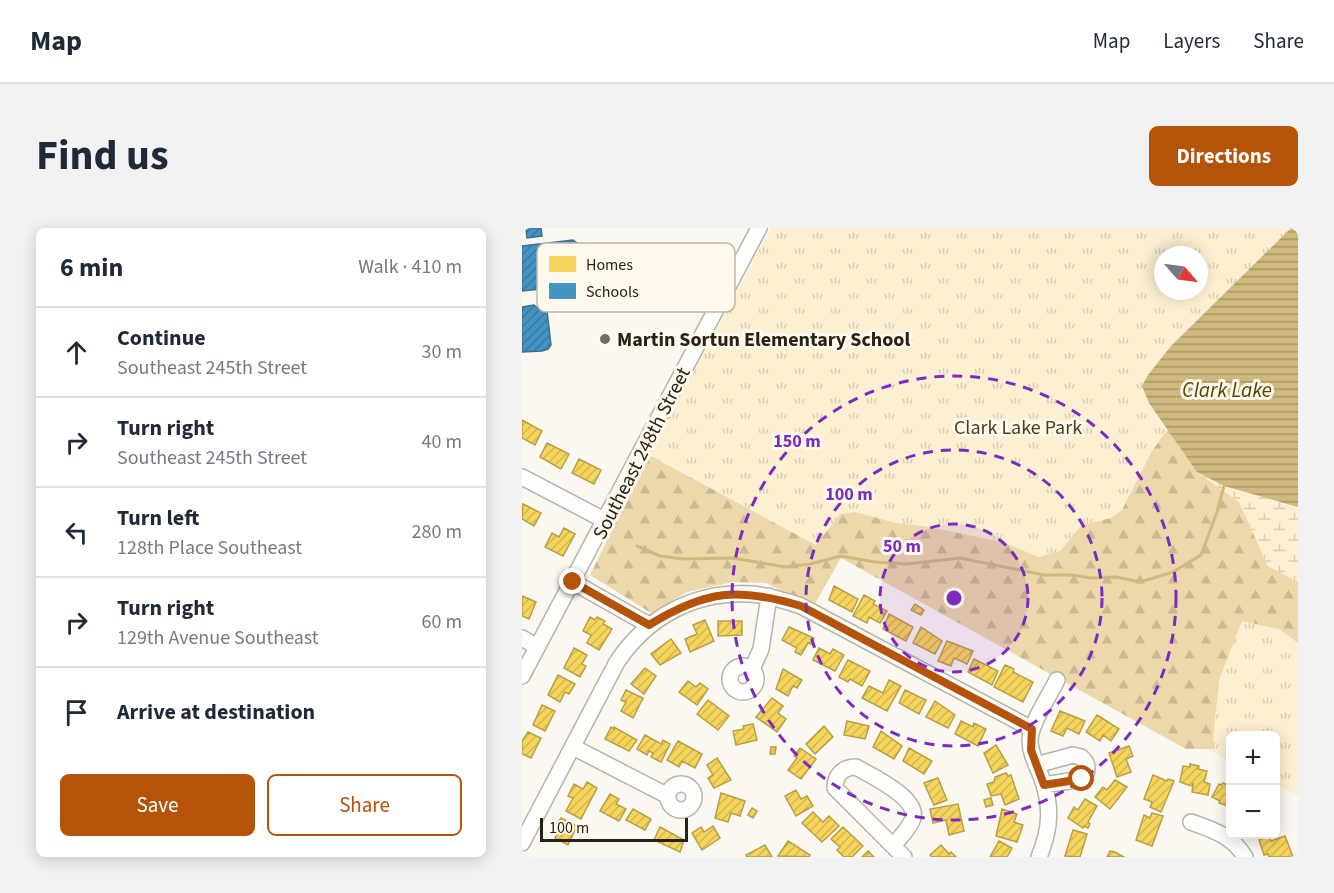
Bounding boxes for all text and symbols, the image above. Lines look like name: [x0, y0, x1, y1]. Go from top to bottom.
text: Map: [30, 21, 82, 61]
text: Map: [1093, 26, 1130, 56]
text: Layers: [1163, 26, 1220, 56]
text: Share: [1253, 26, 1304, 56]
text: Find us: [36, 126, 169, 186]
button: Directions: [1149, 126, 1298, 186]
legend: [537, 243, 735, 312]
north arrow: [1154, 246, 1208, 300]
text: 6 min: [60, 249, 123, 286]
text: Walk · 410 m: [358, 253, 462, 281]
text: Homes: [586, 254, 633, 276]
text: Schools: [586, 281, 639, 303]
text: Continue: [117, 322, 206, 354]
place label: Martin Sortun Elementary School: [617, 326, 910, 354]
marker: Martin Sortun Elementary School: [598, 332, 612, 346]
icon: ahead: [60, 336, 93, 369]
text: 30 m: [422, 338, 462, 366]
text: Southeast 245th Street: [117, 354, 307, 382]
street label: Southeast 248th Street: [586, 362, 698, 544]
water label: Clark Lake: [1182, 375, 1272, 405]
text: Turn right: [117, 412, 214, 444]
park label: Clark Lake Park: [954, 414, 1082, 442]
icon: right: [60, 426, 93, 459]
text: 40 m: [422, 428, 462, 456]
text: 150 m: [773, 429, 821, 454]
text: Southeast 245th Street: [117, 444, 307, 472]
text: 100 m: [825, 482, 873, 507]
text: Turn left: [117, 502, 199, 534]
icon: left: [60, 516, 93, 549]
text: 280 m: [412, 518, 462, 546]
text: 128th Place Southeast: [117, 534, 302, 562]
text: 50 m: [883, 534, 921, 559]
route end: [559, 568, 585, 594]
centre of rings: [944, 588, 964, 608]
text: Turn right: [117, 592, 214, 624]
icon: right: [60, 606, 93, 639]
text: 60 m: [422, 608, 462, 636]
text: 129th Avenue Southeast: [117, 624, 319, 652]
icon: arrive: [60, 696, 93, 729]
text: Arrive at destination: [117, 696, 315, 728]
map controls: [1226, 731, 1280, 839]
button: +: [1226, 731, 1280, 785]
route start: [1068, 765, 1094, 791]
button: Save: [60, 774, 255, 836]
button: Share: [267, 774, 462, 836]
button: −: [1226, 785, 1280, 839]
scale bar: [540, 815, 688, 842]
text: 100 m: [549, 817, 589, 839]

